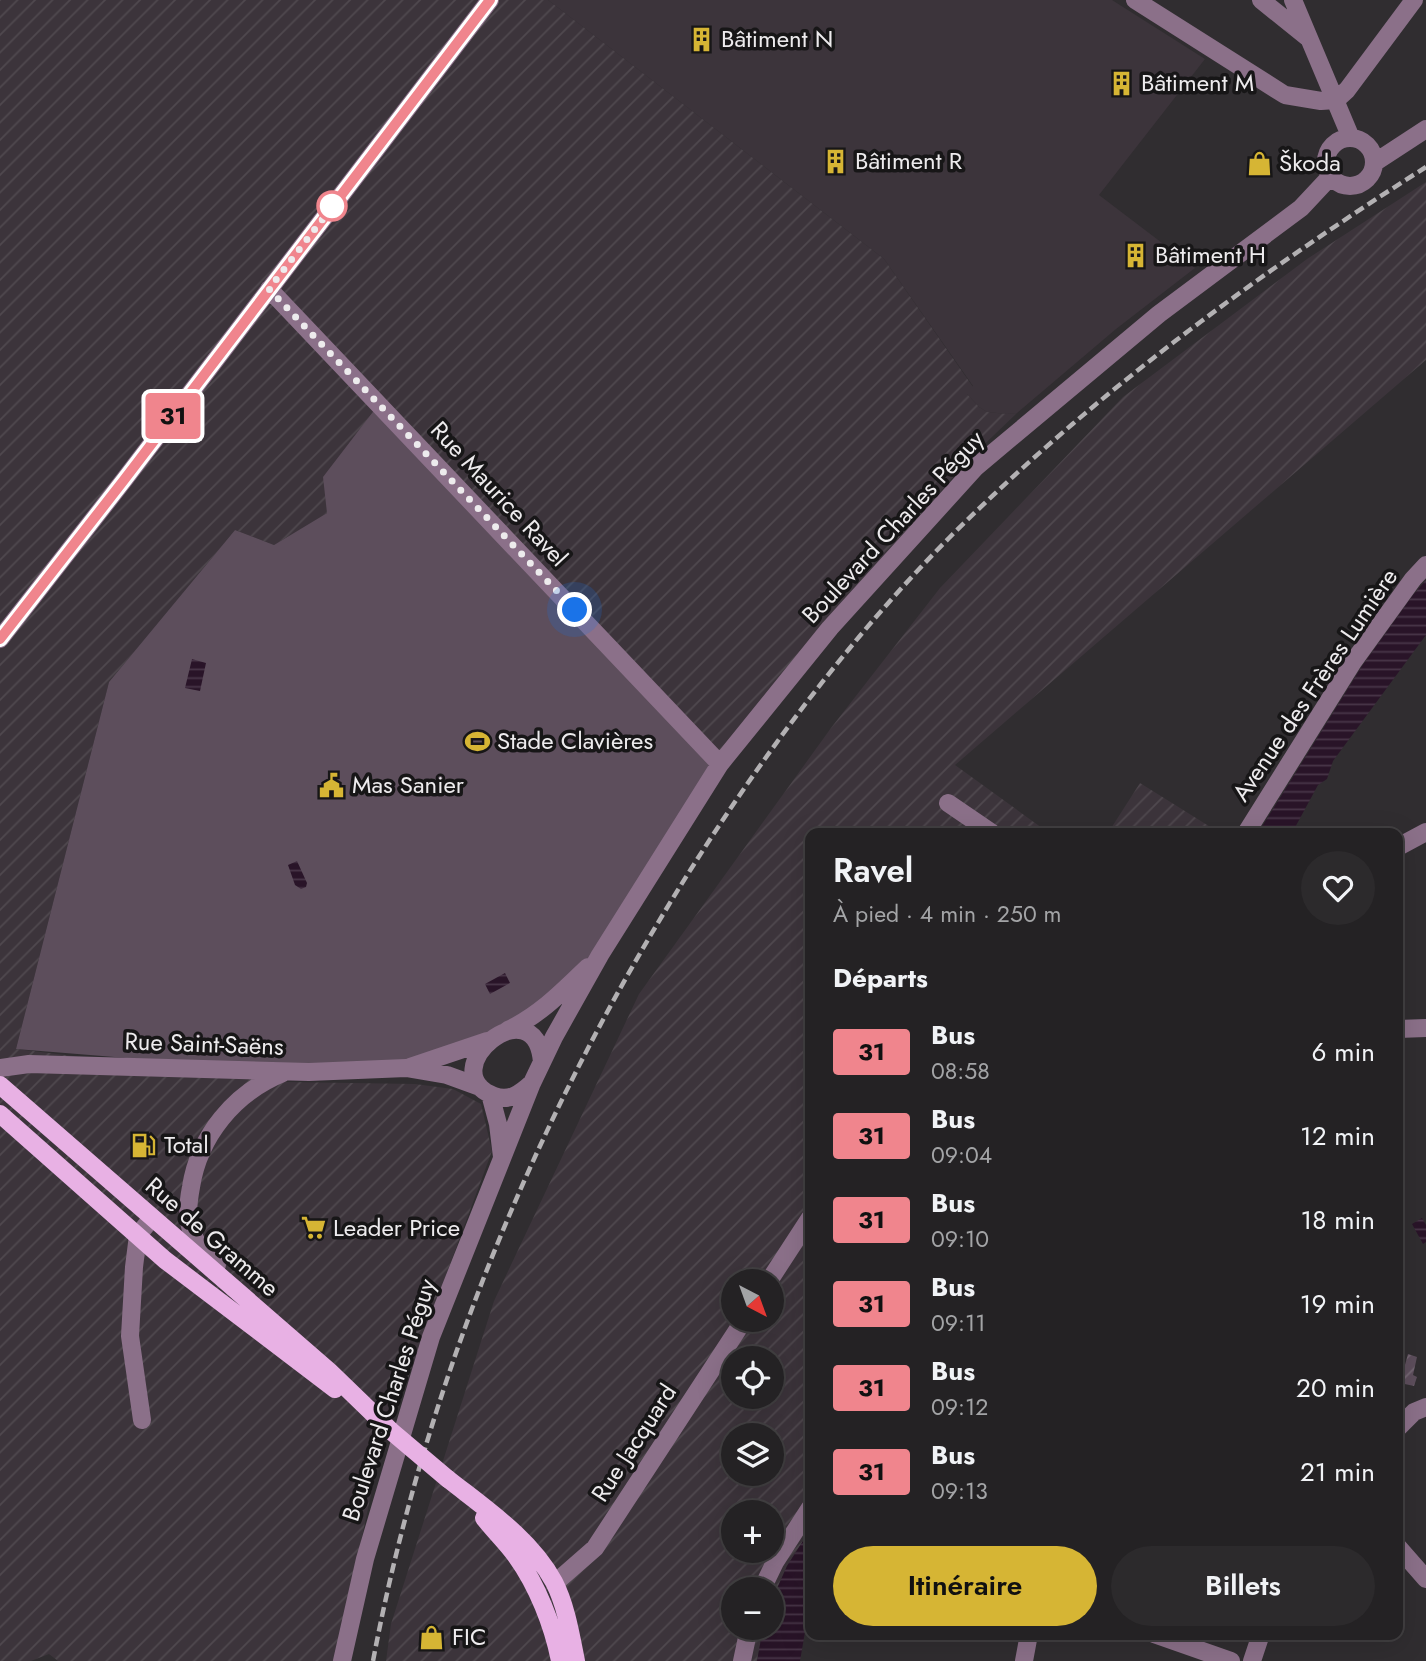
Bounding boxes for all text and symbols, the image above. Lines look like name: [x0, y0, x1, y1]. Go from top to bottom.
place label: Bâtiment N: [721, 21, 833, 56]
building icon: Bâtiment N: [687, 25, 715, 53]
place label: Bâtiment M: [1141, 65, 1254, 100]
building icon: Bâtiment M: [1107, 69, 1135, 97]
place label: Bâtiment R: [855, 143, 963, 178]
place label: Škoda: [1279, 145, 1341, 180]
building icon: Bâtiment R: [821, 147, 849, 175]
shop icon: Škoda: [1245, 149, 1273, 177]
unlabelled marker: [317, 191, 347, 221]
place label: Bâtiment H: [1155, 237, 1266, 272]
building icon: Bâtiment H: [1121, 241, 1149, 269]
line badge: 31: [142, 393, 204, 439]
text: 31: [159, 398, 187, 433]
street label: Rue Maurice Ravel: [423, 413, 576, 574]
street label: Boulevard Charles Péguy: [794, 422, 992, 631]
street label: Avenue des Frères Lumière: [1223, 561, 1406, 808]
your location: [557, 592, 592, 627]
place label: Stade Clavières: [497, 723, 653, 758]
sports icon: Stade Clavières: [463, 727, 491, 755]
place label: Mas Sanier: [352, 767, 465, 802]
public building icon: Mas Sanier: [318, 771, 346, 799]
text: Ravel: [833, 847, 913, 894]
button: heart: [1301, 851, 1375, 925]
text: À pied · 4 min · 250 m: [833, 897, 1062, 931]
text: Départs: [833, 959, 928, 997]
text: Bus: [931, 1016, 975, 1054]
street label: Rue Saint-Saëns: [124, 1023, 284, 1064]
text: 6 min: [1312, 1033, 1375, 1071]
text: 31: [858, 1034, 885, 1069]
text: 08:58: [931, 1054, 990, 1088]
text: Bus: [931, 1100, 975, 1138]
text: 12 min: [1300, 1117, 1375, 1155]
text: 31: [858, 1118, 885, 1153]
place label: Total: [164, 1127, 209, 1162]
fuel station icon: Total: [130, 1131, 158, 1159]
text: 09:04: [931, 1138, 992, 1172]
street label: Rue de Gramme: [138, 1169, 287, 1305]
text: Bus: [931, 1184, 975, 1222]
text: 18 min: [1301, 1201, 1375, 1239]
text: 31: [858, 1202, 885, 1237]
place label: Leader Price: [333, 1210, 460, 1245]
supermarket icon: Leader Price: [299, 1214, 327, 1242]
text: 09:10: [931, 1222, 989, 1256]
text: Bus: [931, 1268, 975, 1306]
north arrow: [721, 1269, 784, 1332]
map controls: [721, 1269, 784, 1640]
street label: Boulevard Charles Péguy: [333, 1274, 444, 1526]
text: 19 min: [1300, 1285, 1375, 1323]
text: 31: [858, 1286, 885, 1321]
text: 09:11: [931, 1306, 986, 1340]
button: locate: [721, 1346, 784, 1409]
text: Bus: [931, 1352, 975, 1390]
text: 20 min: [1296, 1369, 1375, 1407]
text: 31: [858, 1370, 885, 1405]
street label: Rue Jacquard: [582, 1377, 685, 1509]
text: 09:12: [931, 1390, 988, 1424]
button: layers: [721, 1423, 784, 1486]
text: Bus: [931, 1436, 975, 1474]
text: 21 min: [1300, 1453, 1375, 1491]
text: 31: [858, 1454, 885, 1489]
text: 09:13: [931, 1474, 988, 1508]
button: +: [721, 1500, 784, 1563]
button: Itinéraire: [833, 1546, 1097, 1626]
button: Billets: [1111, 1546, 1375, 1626]
button: −: [721, 1577, 784, 1640]
place label: FIC: [452, 1619, 486, 1654]
shop icon: FIC: [418, 1623, 446, 1651]

